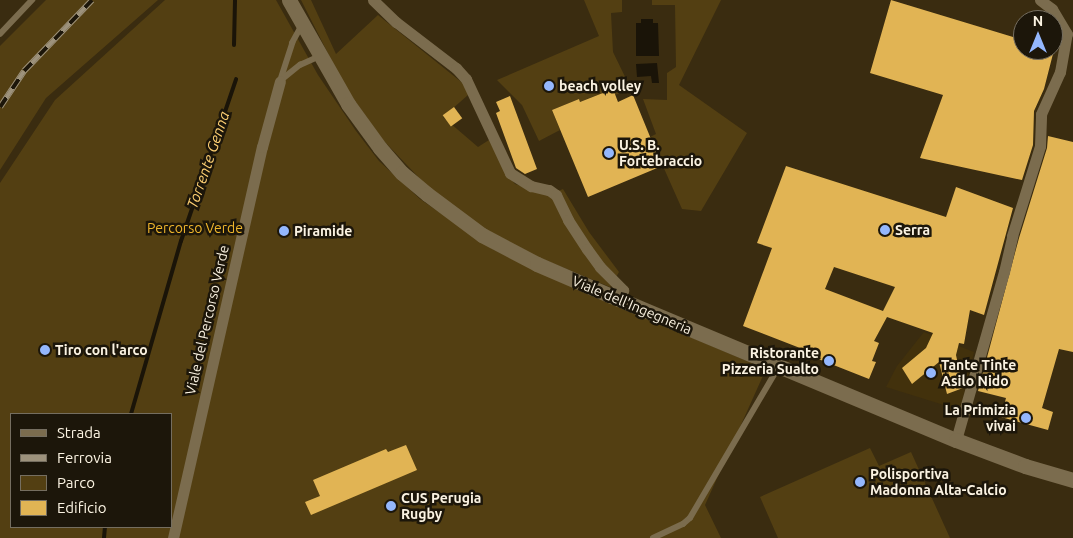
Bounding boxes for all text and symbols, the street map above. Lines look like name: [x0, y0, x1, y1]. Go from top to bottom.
north arrow: [1013, 10, 1063, 60]
text: N: [1033, 13, 1043, 29]
place label: beach volley: [559, 78, 641, 94]
marker: beach volley: [543, 80, 555, 92]
water label: Torrente Genna: [183, 109, 233, 211]
place label: U.S. B. Fortebraccio: [619, 137, 702, 170]
marker: U.S. B. Fortebraccio: [603, 147, 615, 159]
park label: Percorso Verde: [147, 220, 243, 236]
place label: Serra: [895, 222, 930, 238]
place label: Piramide: [294, 223, 352, 239]
marker: Serra: [879, 224, 891, 236]
marker: Piramide: [278, 225, 290, 237]
street label: Viale del Percorso Verde: [182, 243, 232, 397]
street label: Viale dell'Ingegneria: [570, 272, 694, 338]
place label: Tiro con l'arco: [55, 342, 148, 358]
marker: Tiro con l'arco: [39, 344, 51, 356]
place label: Ristorante Pizzeria Sualto: [722, 345, 819, 378]
marker: Ristorante Pizzeria Sualto: [823, 355, 835, 367]
place label: Tante Tinte Asilo Nido: [941, 357, 1016, 390]
marker: Tante Tinte Asilo Nido: [925, 367, 937, 379]
place label: La Primizia vivai: [944, 402, 1016, 434]
marker: La Primizia vivai: [1020, 412, 1032, 424]
legend: [10, 413, 172, 528]
text: Strada: [57, 424, 101, 441]
text: Ferrovia: [57, 449, 112, 466]
place label: Polisportiva Madonna Alta-Calcio: [870, 466, 1007, 498]
text: Parco: [57, 474, 95, 491]
marker: Polisportiva Madonna Alta-Calcio: [854, 476, 866, 488]
place label: CUS Perugia Rugby: [401, 490, 481, 522]
text: Edificio: [57, 499, 106, 516]
marker: CUS Perugia Rugby: [385, 500, 397, 512]

